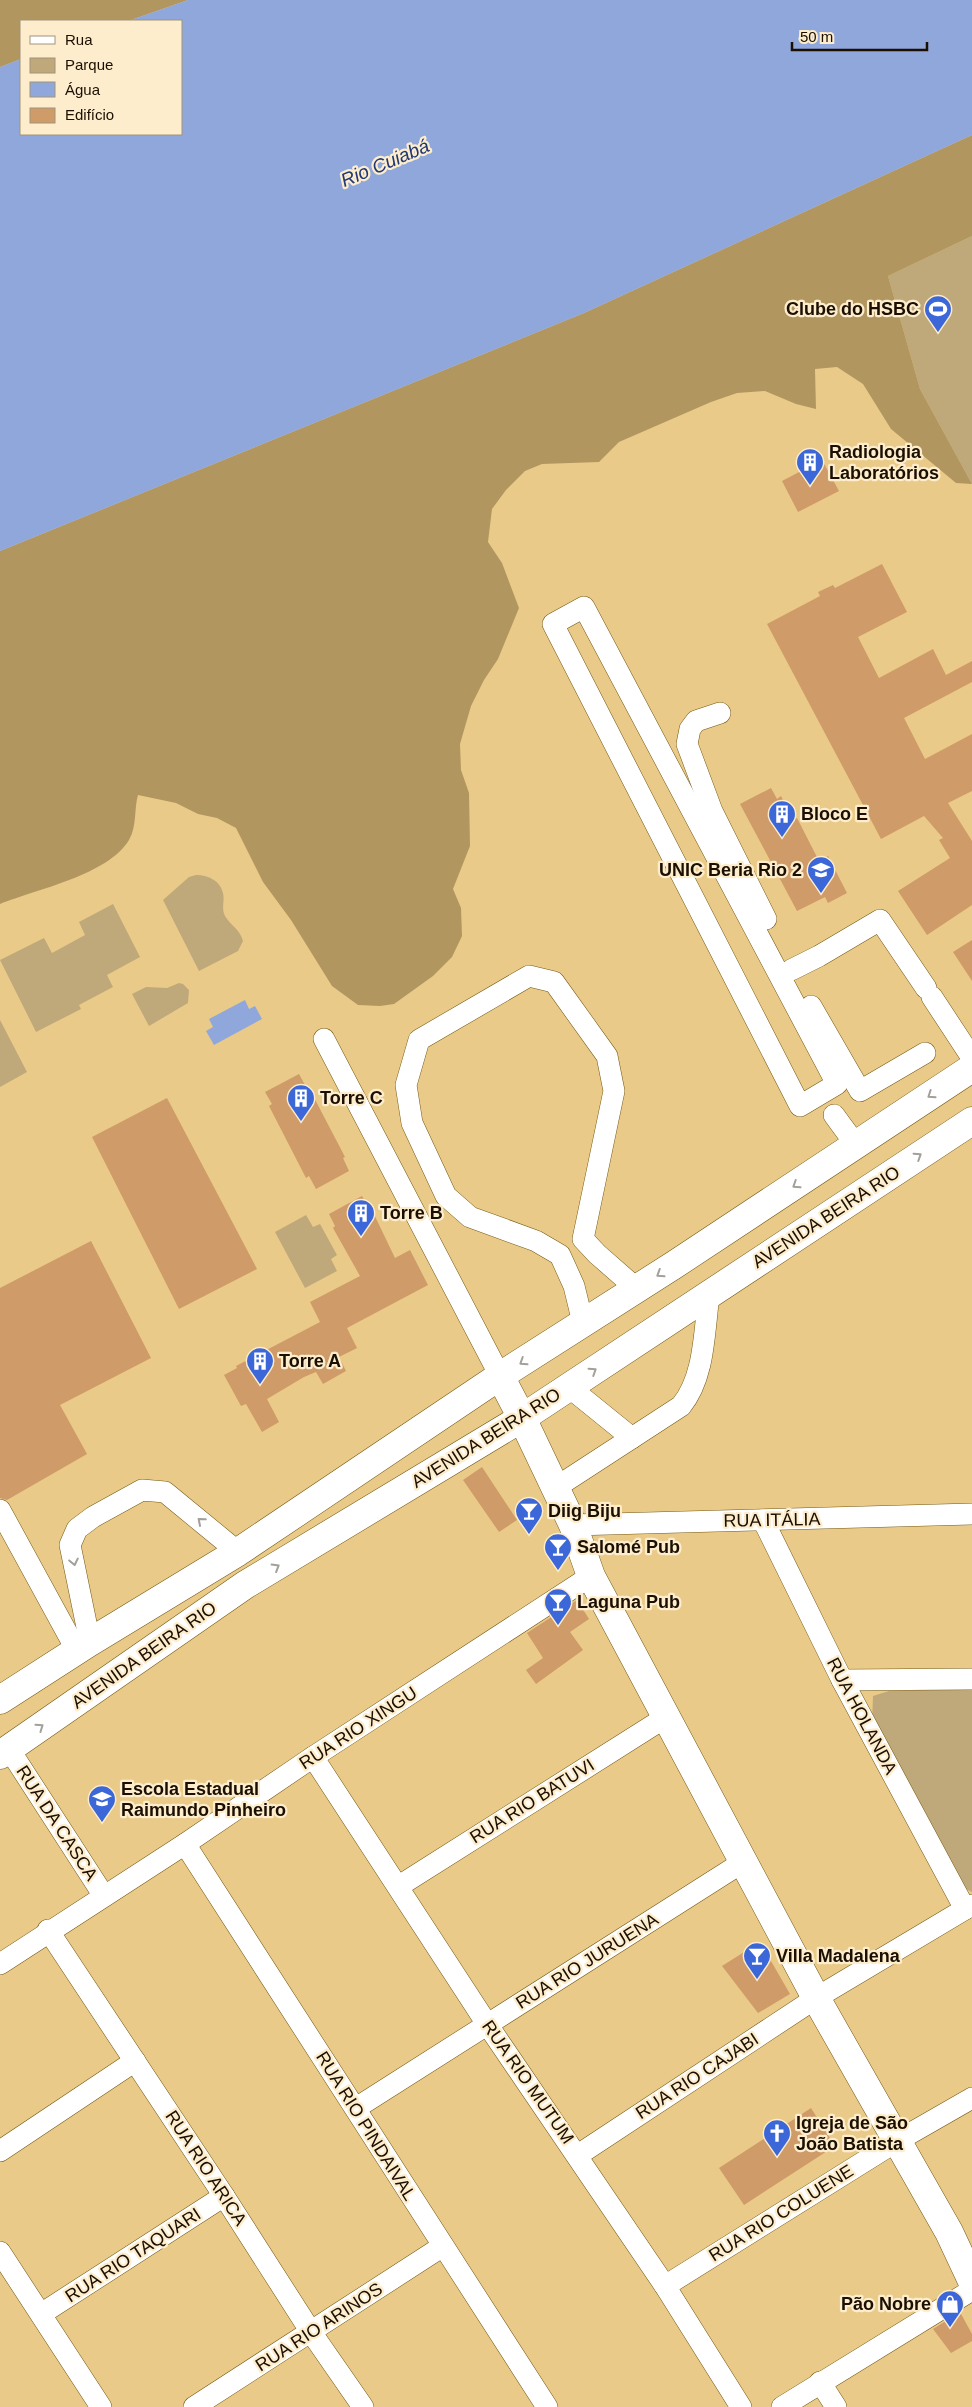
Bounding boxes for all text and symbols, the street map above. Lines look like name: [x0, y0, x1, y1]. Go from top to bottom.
legend: [20, 20, 182, 135]
scale bar: [792, 20, 927, 52]
text: 50 m: [800, 28, 833, 45]
text: Rua: [65, 31, 93, 48]
text: Parque: [65, 56, 113, 73]
text: Água: [65, 81, 101, 98]
text: Edifício: [65, 106, 114, 123]
water label: Rio Cuiabá: [338, 135, 432, 191]
sports icon: Clube do HSBC: [923, 294, 953, 333]
place label: Clube do HSBC: [786, 299, 919, 319]
place label: Radiologia Laboratórios: [829, 442, 939, 483]
building icon: Radiologia Laboratórios: [795, 447, 825, 486]
building icon: Bloco E: [767, 799, 797, 838]
place label: Bloco E: [801, 804, 868, 824]
school or university icon: UNIC Beria Rio 2: [806, 855, 836, 894]
place label: UNIC Beria Rio 2: [659, 860, 802, 880]
building icon: Torre C: [286, 1083, 316, 1122]
place label: Torre C: [320, 1088, 383, 1108]
one-way arrow: [928, 1089, 937, 1099]
one-way arrow: [912, 1153, 922, 1162]
street label: AVENIDA BEIRA RIO: [749, 1162, 903, 1272]
one-way arrow: [792, 1179, 801, 1188]
building icon: Torre B: [346, 1198, 376, 1237]
place label: Torre B: [380, 1203, 443, 1223]
one-way arrow: [656, 1268, 665, 1277]
building icon: Torre A: [245, 1346, 275, 1385]
place label: Torre A: [279, 1351, 341, 1371]
one-way arrow: [519, 1355, 528, 1365]
one-way arrow: [587, 1368, 596, 1377]
street label: AVENIDA BEIRA RIO: [408, 1384, 564, 1492]
bar icon: Diig Biju: [514, 1496, 544, 1535]
place label: Diig Biju: [548, 1501, 621, 1521]
street label: RUA ITÁLIA: [723, 1509, 821, 1531]
one-way arrow: [198, 1517, 207, 1526]
bar icon: Salomé Pub: [543, 1532, 573, 1571]
place label: Salomé Pub: [577, 1537, 680, 1557]
one-way arrow: [68, 1557, 78, 1566]
one-way arrow: [270, 1563, 279, 1573]
bar icon: Laguna Pub: [543, 1587, 573, 1626]
place label: Laguna Pub: [577, 1592, 680, 1612]
street label: AVENIDA BEIRA RIO: [68, 1598, 220, 1712]
street label: RUA HOLANDA: [823, 1654, 901, 1778]
street label: RUA RIO XINGU: [296, 1683, 420, 1773]
one-way arrow: [34, 1724, 44, 1733]
street label: RUA RIO BATUVI: [466, 1755, 598, 1847]
street label: RUA DA CASCA: [12, 1762, 102, 1884]
place label: Escola Estadual Raimundo Pinheiro: [121, 1779, 286, 1820]
school or university icon: Escola Estadual Raimundo Pinheiro: [87, 1784, 117, 1823]
street label: RUA RIO JURUENA: [512, 1909, 662, 2013]
bar icon: Villa Madalena: [742, 1941, 772, 1980]
place label: Villa Madalena: [776, 1946, 901, 1966]
street label: RUA RIO MUTUM: [478, 2016, 578, 2148]
street label: RUA RIO CAJABI: [632, 2029, 762, 2123]
street label: RUA RIO PINDAIVAL: [312, 2048, 420, 2204]
street label: RUA RIO ARICA: [161, 2107, 251, 2229]
place label: Igreja de São João Batista: [796, 2113, 908, 2154]
church icon: Igreja de São João Batista: [762, 2118, 792, 2157]
street label: RUA RIO COLUENE: [705, 2161, 857, 2265]
street label: RUA RIO TAQUARI: [62, 2204, 204, 2306]
street label: RUA RIO ARINOS: [252, 2279, 386, 2375]
shop icon: Pão Nobre: [935, 2289, 965, 2328]
place label: Pão Nobre: [841, 2294, 931, 2314]

